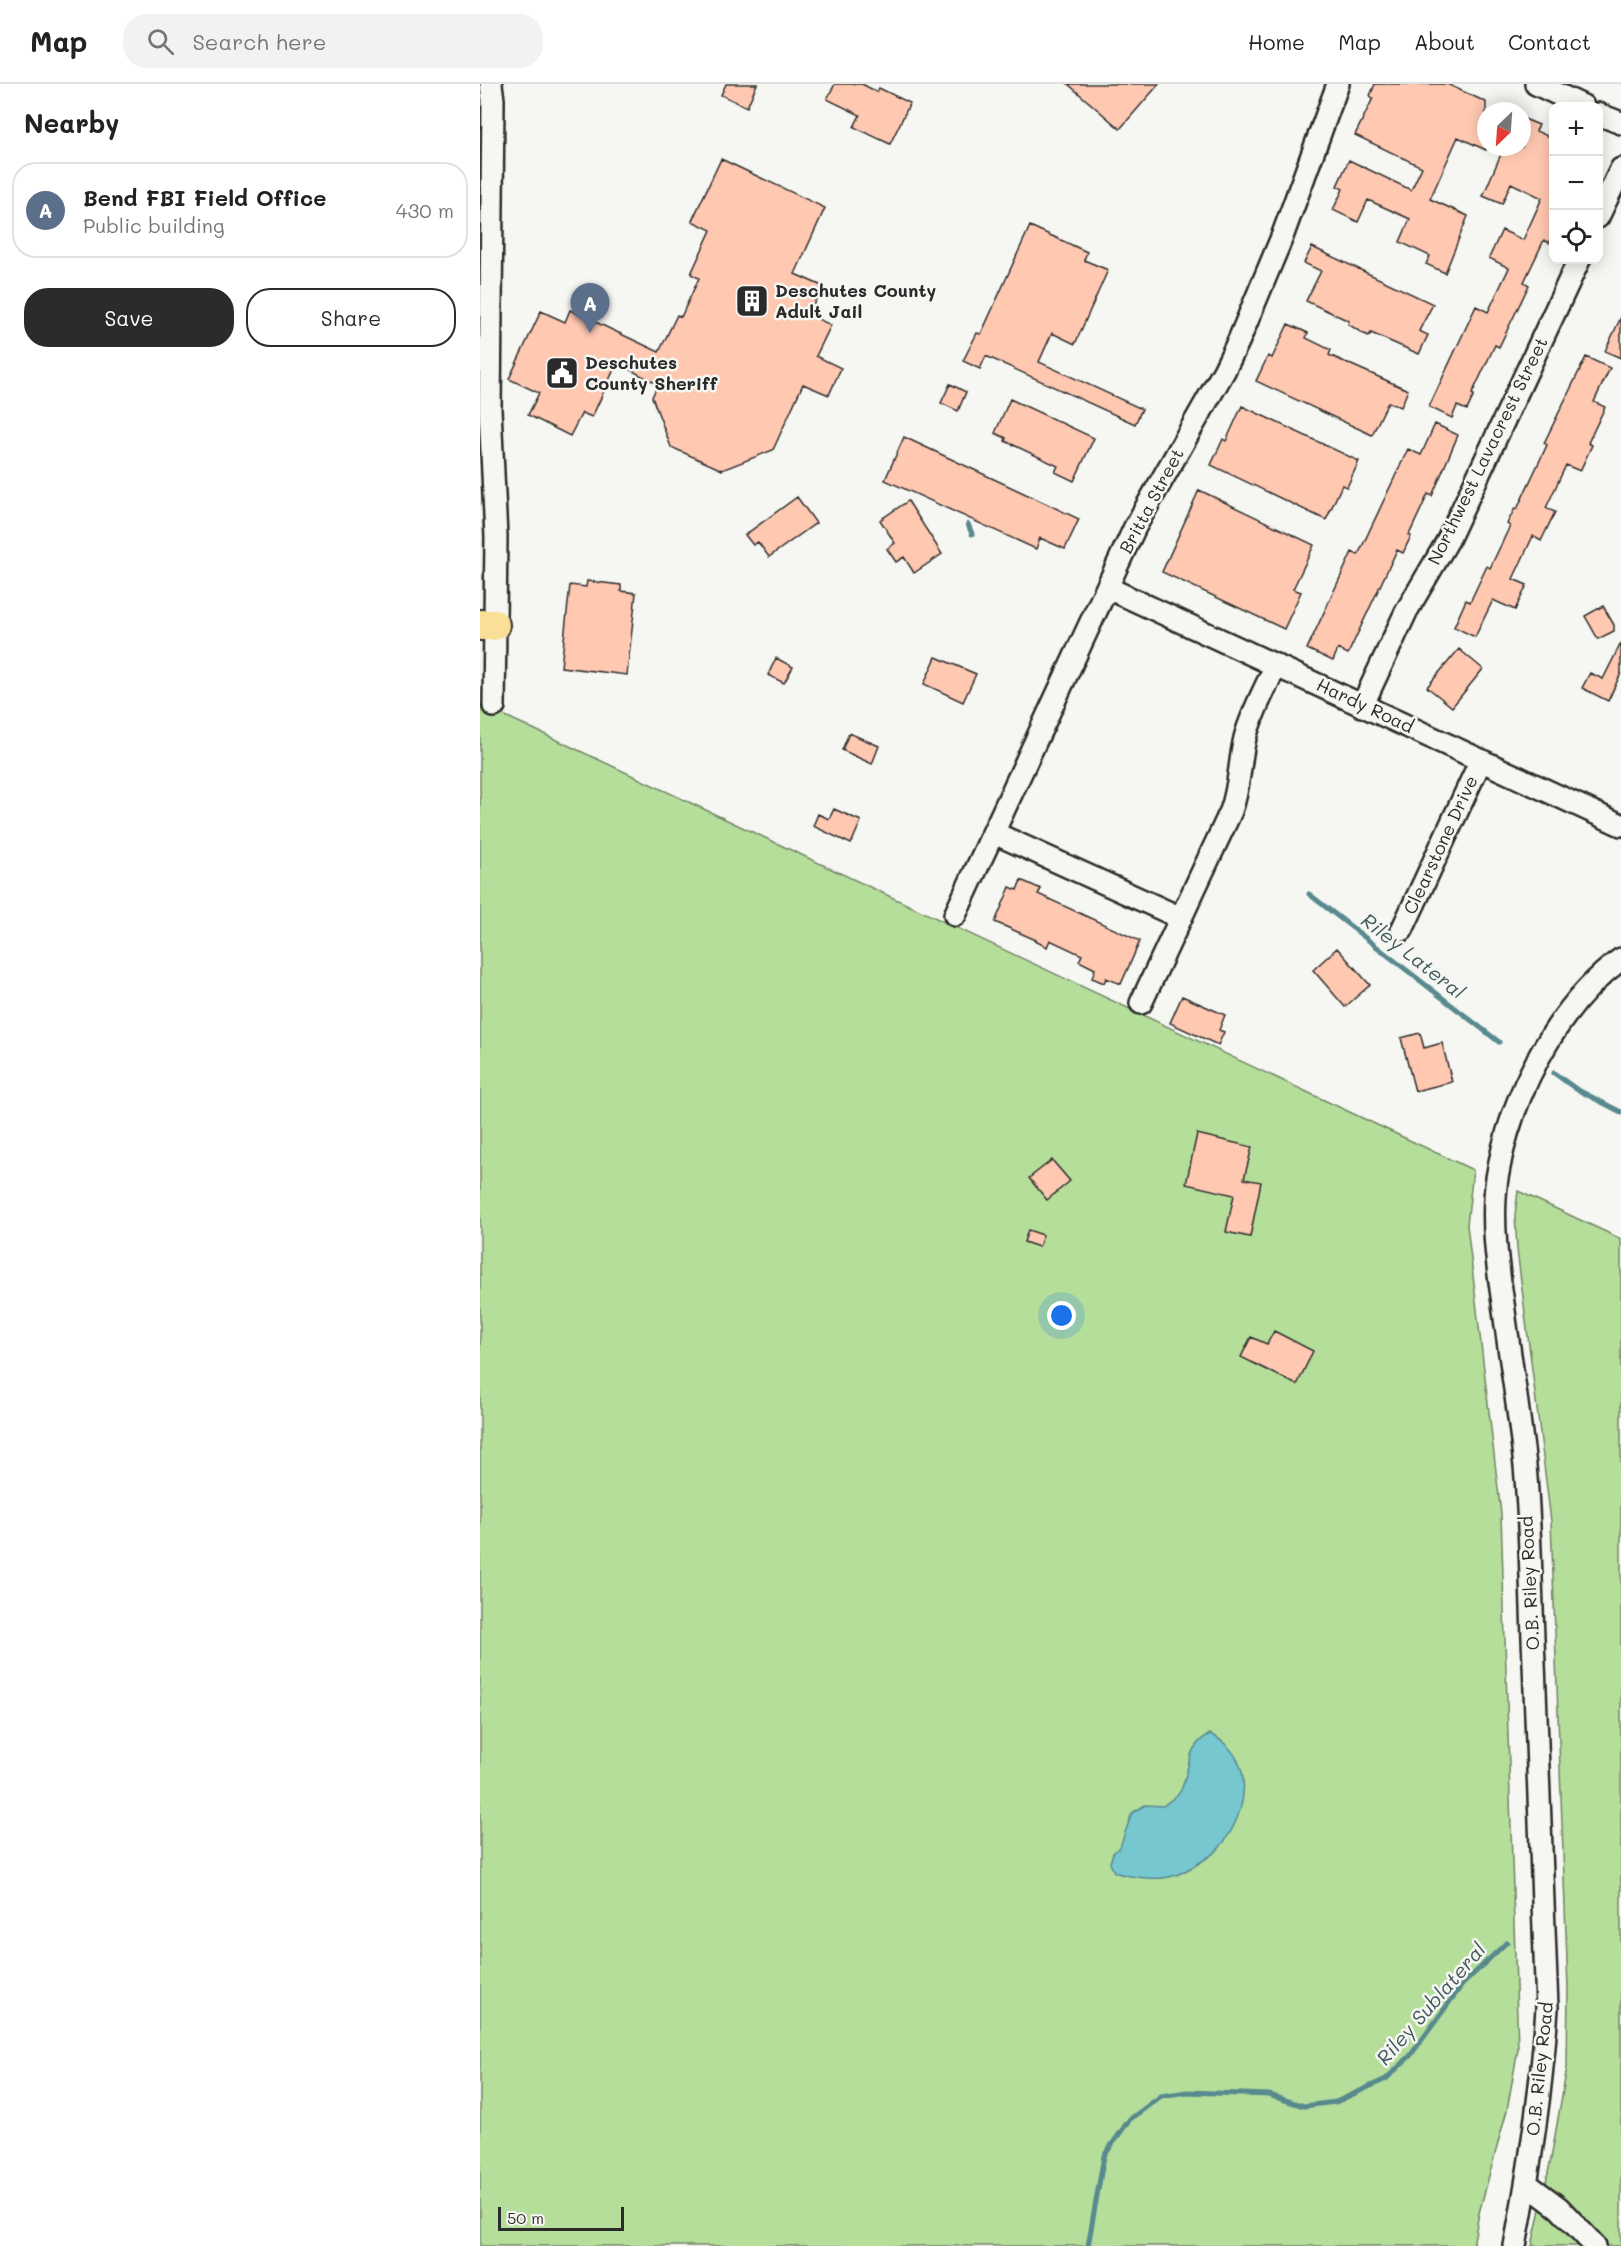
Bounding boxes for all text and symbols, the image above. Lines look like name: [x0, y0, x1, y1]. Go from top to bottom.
search box: [123, 14, 543, 68]
text: Map: [30, 23, 87, 59]
icon: search: [144, 25, 177, 58]
text: Search here: [192, 27, 326, 56]
text: Home: [1248, 28, 1305, 55]
text: Map: [1338, 28, 1381, 55]
text: About: [1414, 28, 1475, 55]
text: Contact: [1508, 28, 1591, 55]
north arrow: [1477, 102, 1531, 156]
map controls: [1549, 102, 1603, 264]
button: +: [1549, 102, 1603, 156]
text: Nearby: [24, 106, 119, 140]
button: −: [1549, 156, 1603, 210]
text: Bend FBI Field Office: [83, 183, 326, 212]
text: A: [39, 197, 52, 223]
text: 430 m: [396, 197, 454, 223]
button: locate: [1549, 210, 1603, 264]
text: Public building: [83, 212, 225, 238]
place label: Deschutes County Adult Jail: [775, 278, 936, 323]
building icon: Deschutes County Adult Jail: [734, 283, 770, 319]
pin: A: [570, 284, 610, 333]
button: Save: [24, 288, 234, 347]
button: Share: [246, 288, 456, 347]
street label: Northwest Lavacrest Street: [1421, 333, 1553, 568]
place label: Deschutes County Sheriff: [585, 350, 718, 395]
public building icon: Deschutes County Sheriff: [544, 355, 580, 391]
street label: Britta Street: [1113, 444, 1189, 557]
street label: Hardy Road: [1313, 672, 1418, 738]
street label: Clearstone Drive: [1397, 771, 1483, 918]
water label: Riley Lateral: [1356, 907, 1471, 1004]
your location: [1047, 1301, 1076, 1330]
street label: O.B. Riley Road: [1513, 1515, 1545, 1651]
water label: Riley Sublateral: [1370, 1937, 1491, 2070]
street label: O.B. Riley Road: [1520, 2001, 1558, 2137]
scale bar: [498, 2204, 624, 2232]
text: 50 m: [507, 2207, 544, 2228]

